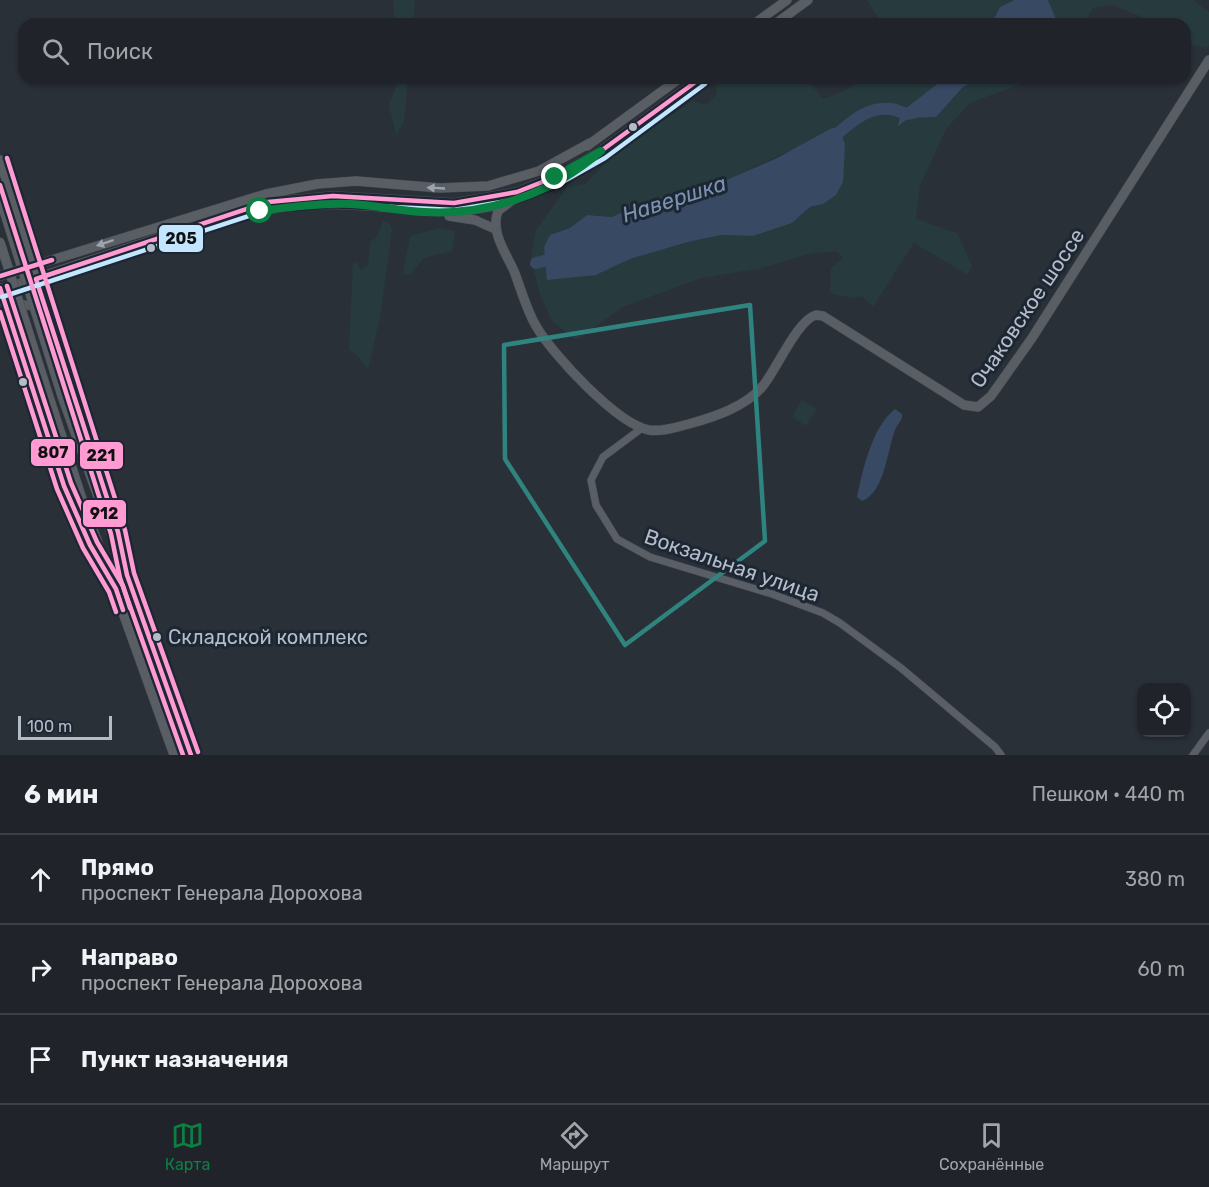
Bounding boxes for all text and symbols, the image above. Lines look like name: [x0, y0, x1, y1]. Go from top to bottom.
search box: [18, 18, 1191, 84]
icon: search: [39, 35, 72, 68]
text: Поиск: [87, 38, 153, 65]
unlabelled marker: [627, 121, 639, 133]
route end: [541, 163, 567, 189]
water label: Навершка: [618, 169, 730, 229]
one-way arrow: [426, 183, 445, 193]
route start: [246, 197, 272, 223]
line badge: 205: [158, 224, 204, 253]
street label: Очаковское шоссе: [964, 224, 1090, 392]
text: 205: [165, 229, 197, 248]
one-way arrow: [96, 239, 114, 248]
unlabelled marker: [145, 242, 157, 254]
unlabelled marker: [17, 376, 29, 388]
line badge: 807: [30, 438, 76, 467]
line badge: 221: [79, 441, 124, 470]
text: 807: [38, 443, 68, 462]
text: 221: [87, 446, 115, 465]
line badge: 912: [82, 499, 127, 528]
text: 912: [90, 504, 118, 523]
street label: Вокзальная улица: [641, 523, 823, 607]
place label: Складской комплекс: [168, 625, 368, 649]
marker: Складской комплекс: [151, 631, 163, 643]
map controls: [1137, 683, 1191, 737]
button: locate: [1137, 683, 1191, 737]
scale bar: [18, 713, 112, 740]
text: 100 m: [27, 717, 72, 736]
text: 6 мин: [24, 779, 98, 810]
text: Пешком · 440 m: [1032, 782, 1185, 806]
text: Прямо: [81, 854, 154, 881]
icon: ahead: [24, 863, 57, 896]
text: 380 m: [1125, 867, 1185, 891]
text: проспект Генерала Дорохова: [81, 881, 363, 905]
text: Направо: [81, 944, 178, 971]
icon: right: [24, 953, 57, 986]
text: 60 m: [1138, 957, 1185, 981]
text: проспект Генерала Дорохова: [81, 971, 363, 995]
icon: arrive: [24, 1043, 57, 1076]
text: Пункт назначения: [81, 1046, 289, 1073]
tab: Карта: [165, 1119, 210, 1174]
tab: Маршрут: [540, 1119, 610, 1174]
tab: Сохранённые: [939, 1119, 1044, 1174]

